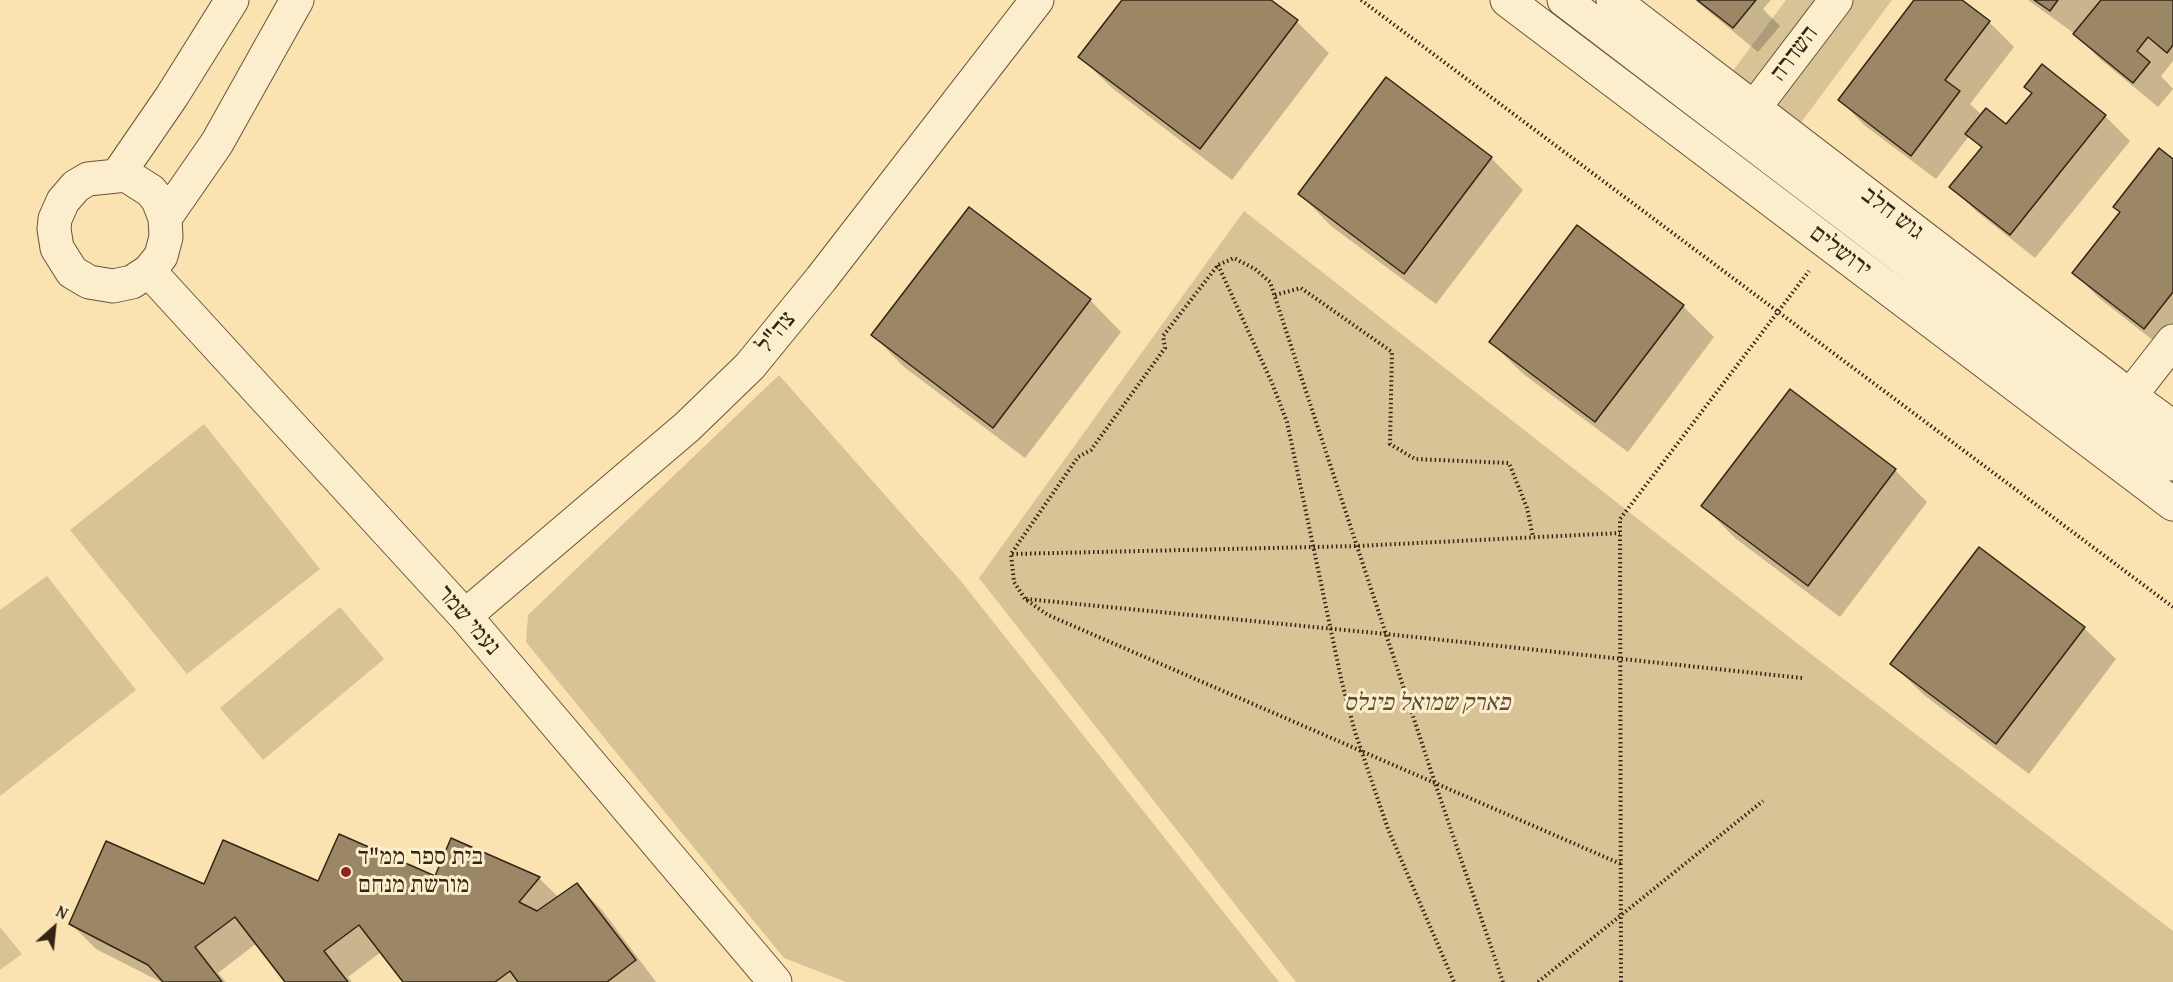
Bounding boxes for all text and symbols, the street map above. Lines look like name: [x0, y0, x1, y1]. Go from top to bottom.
street label: השדרה: [1765, 20, 1825, 88]
street label: גוש חלב: [1855, 181, 1929, 247]
street label: ירושלים: [1803, 219, 1877, 285]
street label: צה"ל: [751, 306, 803, 360]
street label: נעמי שמר: [430, 580, 506, 662]
park label: פארק שמואל פינלס: [1344, 690, 1510, 718]
place label: בית ספר ממ"ד מורשת מנחם: [358, 844, 483, 900]
marker: בית ספר ממ"ד מורשת מנחם: [339, 865, 353, 879]
north arrow: [24, 898, 84, 958]
text: N: [52, 899, 72, 925]

